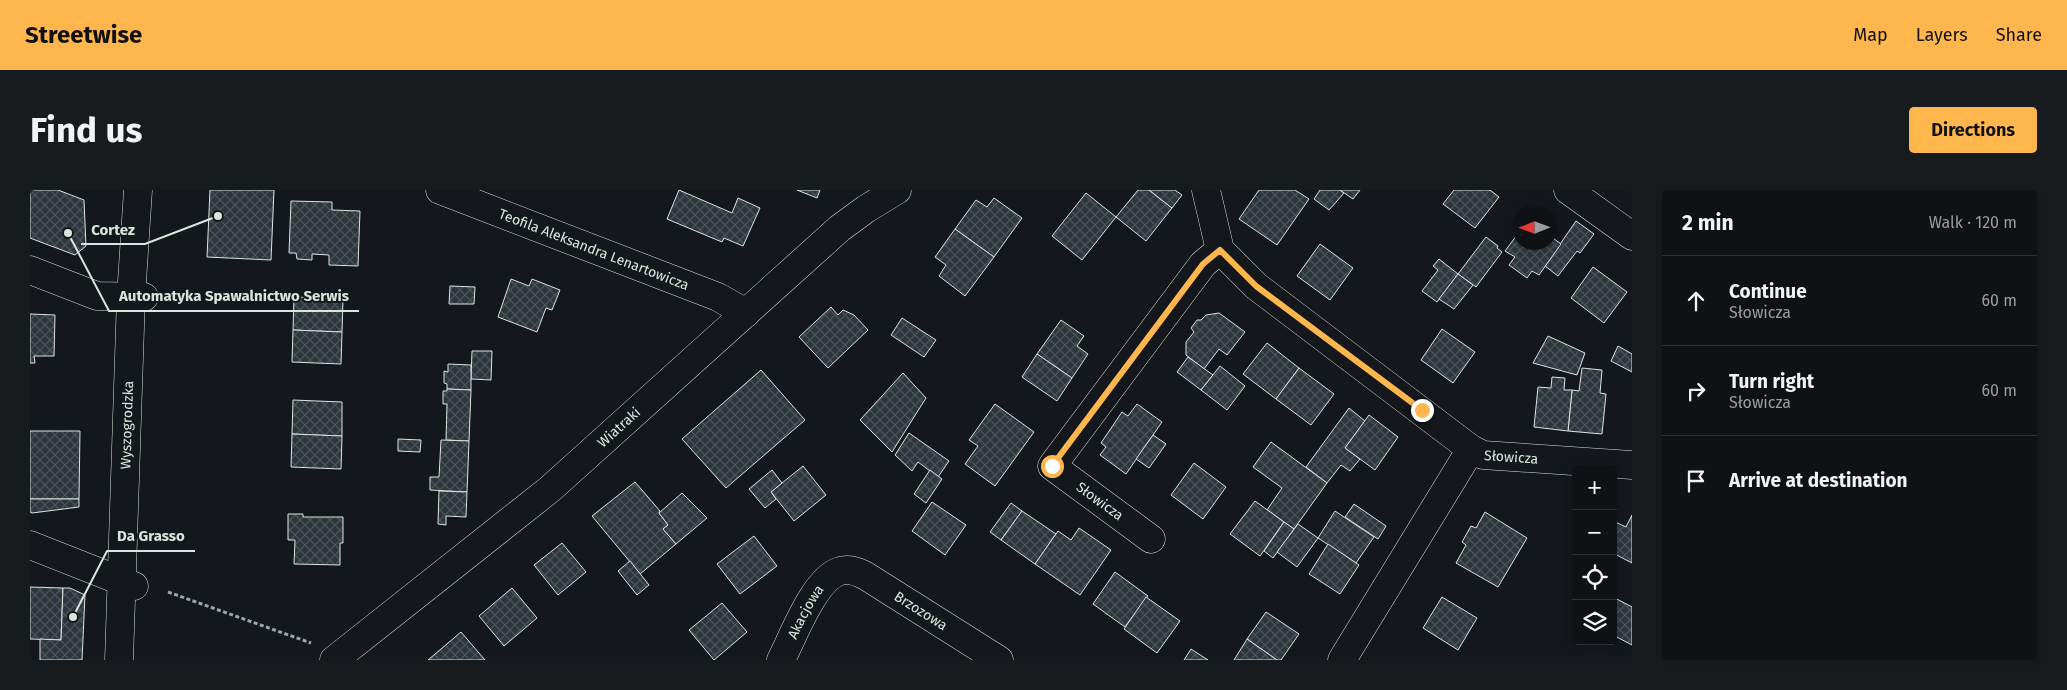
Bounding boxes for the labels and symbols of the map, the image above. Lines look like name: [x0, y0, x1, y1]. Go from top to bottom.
street label: Teofila Aleksandra Lenartowicza: [496, 205, 691, 294]
north arrow: [1512, 205, 1557, 250]
callout: Cortez: [81, 214, 145, 244]
text: Cortez: [91, 221, 135, 239]
callout: Automatyka Spawalnictwo Serwis: [109, 281, 359, 311]
text: Automatyka Spawalnictwo Serwis: [118, 287, 349, 305]
street label: Wyszogrodzka: [117, 381, 137, 470]
route end: [1411, 399, 1434, 422]
street label: Wiatraki: [594, 404, 644, 451]
street label: Słowicza: [1484, 447, 1539, 468]
route start: [1041, 455, 1064, 478]
street label: Słowicza: [1073, 479, 1127, 524]
callout: Da Grasso: [107, 521, 195, 551]
text: Da Grasso: [117, 527, 185, 545]
street label: Akacjowa: [784, 582, 828, 642]
street label: Brzozowa: [891, 588, 950, 634]

